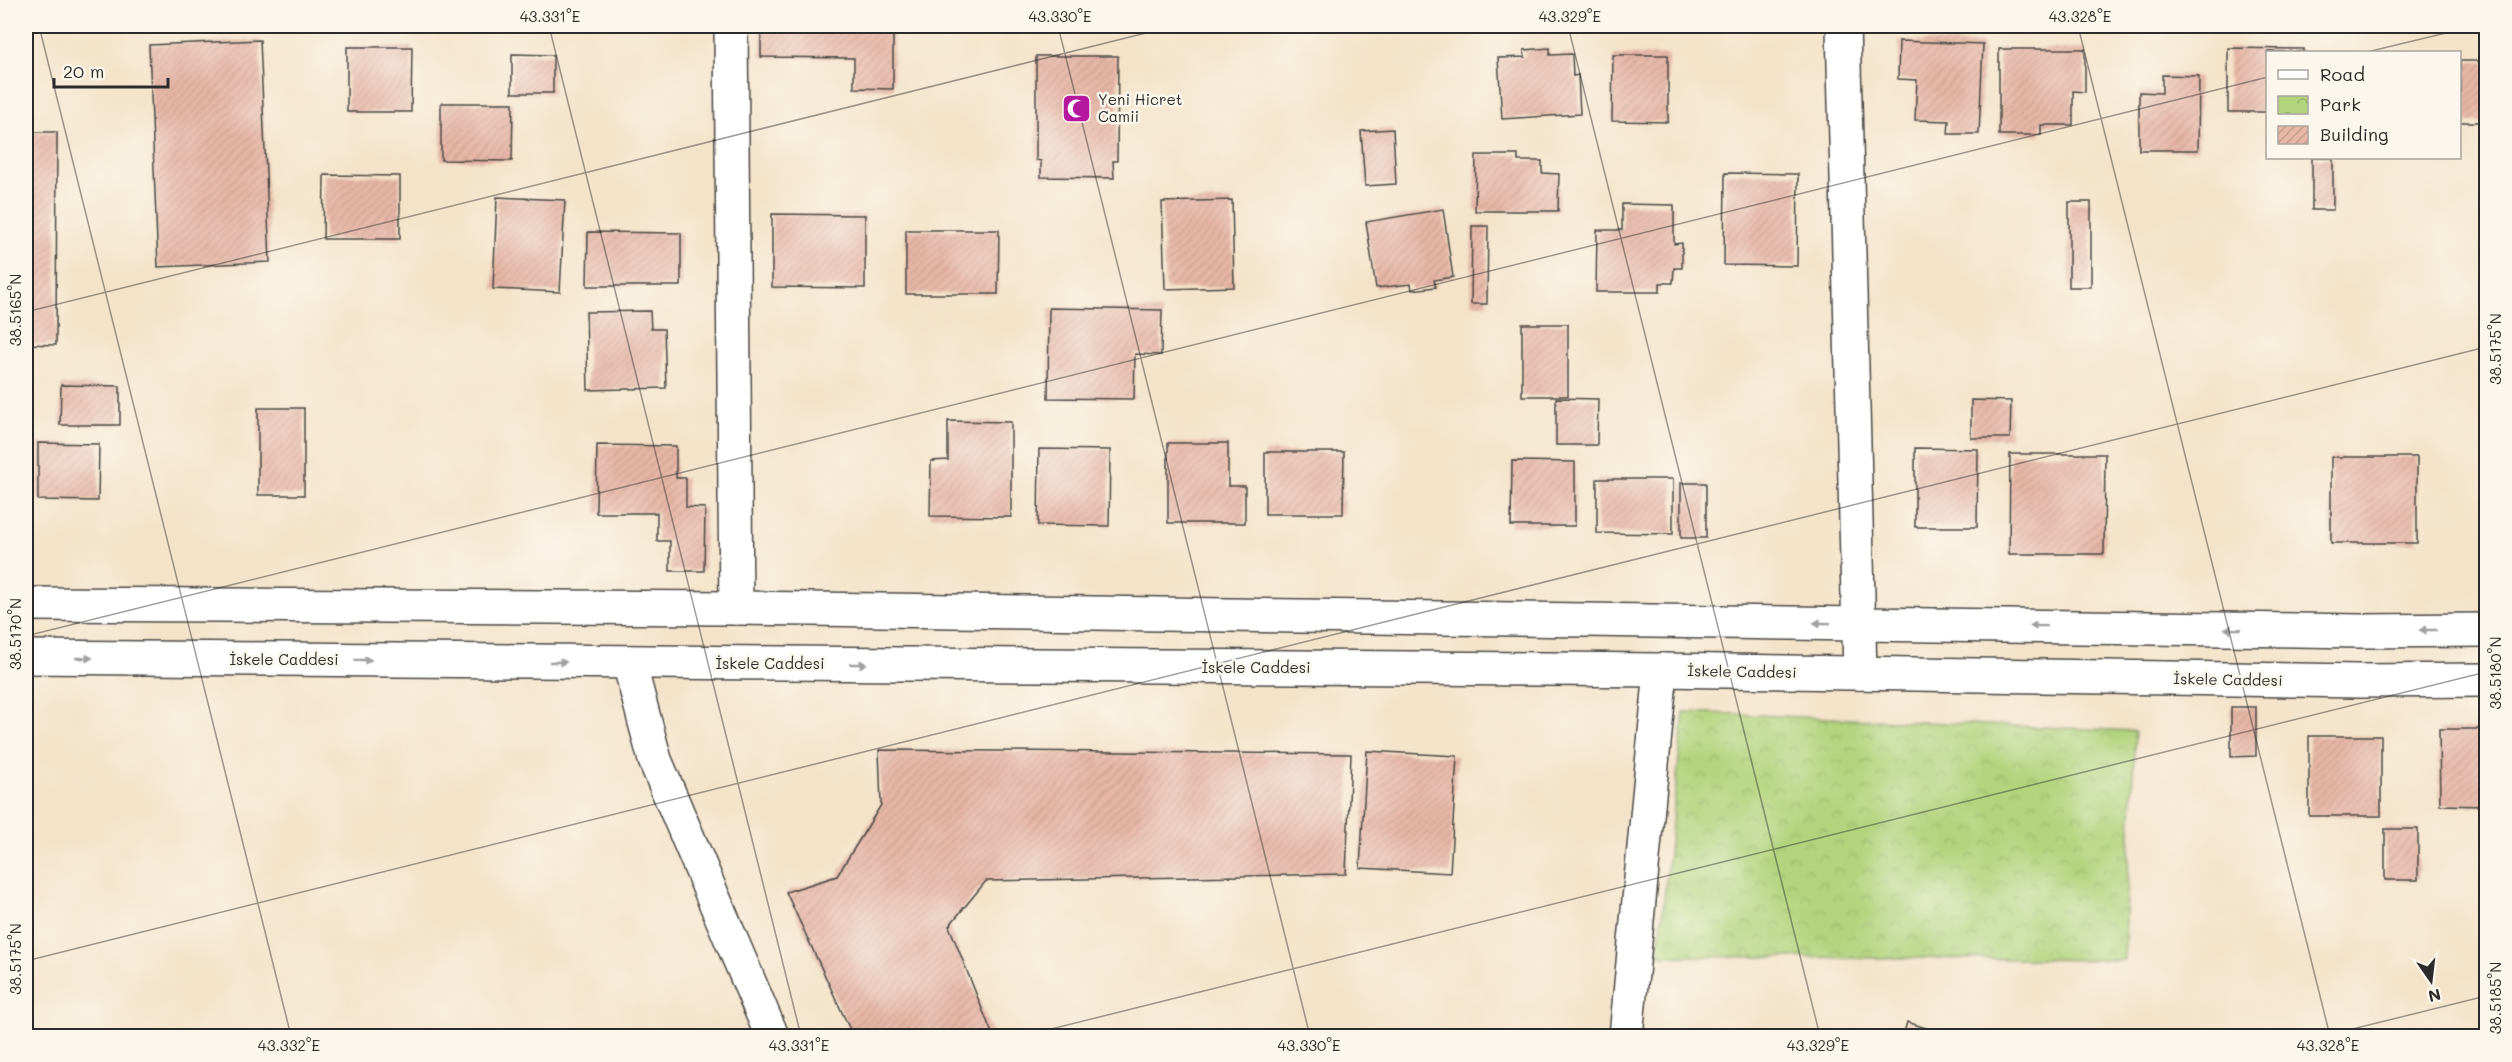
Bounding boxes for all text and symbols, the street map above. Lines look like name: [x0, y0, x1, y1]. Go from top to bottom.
text: 43.331°E: [520, 6, 581, 26]
text: 43.330°E: [1028, 6, 1092, 26]
text: 43.329°E: [1539, 6, 1602, 26]
text: 43.328°E: [2049, 6, 2112, 26]
scale bar: [54, 51, 168, 89]
legend: [2266, 51, 2461, 159]
text: 20 m: [63, 59, 104, 83]
text: Road: [2320, 62, 2365, 86]
place label: Yeni Hicret Camii: [1098, 89, 1182, 126]
mosque icon: Yeni Hicret Camii: [1061, 92, 1093, 124]
text: Park: [2320, 92, 2361, 116]
text: Building: [2320, 122, 2388, 146]
text: 38.5165°N: [5, 274, 25, 346]
text: 38.5175°N: [2485, 313, 2505, 385]
text: 38.5170°N: [5, 598, 25, 670]
one-way arrow: [1813, 618, 1832, 628]
one-way arrow: [2029, 621, 2048, 631]
one-way arrow: [2224, 624, 2243, 634]
one-way arrow: [2419, 625, 2438, 635]
text: 38.5180°N: [2485, 637, 2505, 709]
street label: İskele Caddesi: [229, 649, 339, 669]
one-way arrow: [74, 653, 93, 663]
street label: İskele Caddesi: [715, 653, 825, 673]
one-way arrow: [353, 655, 372, 665]
one-way arrow: [548, 657, 567, 667]
street label: İskele Caddesi: [1201, 657, 1311, 677]
one-way arrow: [848, 659, 867, 669]
street label: İskele Caddesi: [1687, 660, 1797, 682]
street label: İskele Caddesi: [2173, 668, 2283, 690]
text: 38.5175°N: [5, 923, 25, 995]
north arrow: [2401, 951, 2461, 1011]
text: 38.5185°N: [2485, 962, 2505, 1034]
text: N: [2426, 984, 2443, 1008]
text: 43.332°E: [258, 1035, 321, 1055]
text: 43.331°E: [769, 1035, 830, 1055]
text: 43.330°E: [1277, 1035, 1341, 1055]
text: 43.329°E: [1787, 1035, 1850, 1055]
text: 43.328°E: [2297, 1035, 2360, 1055]

